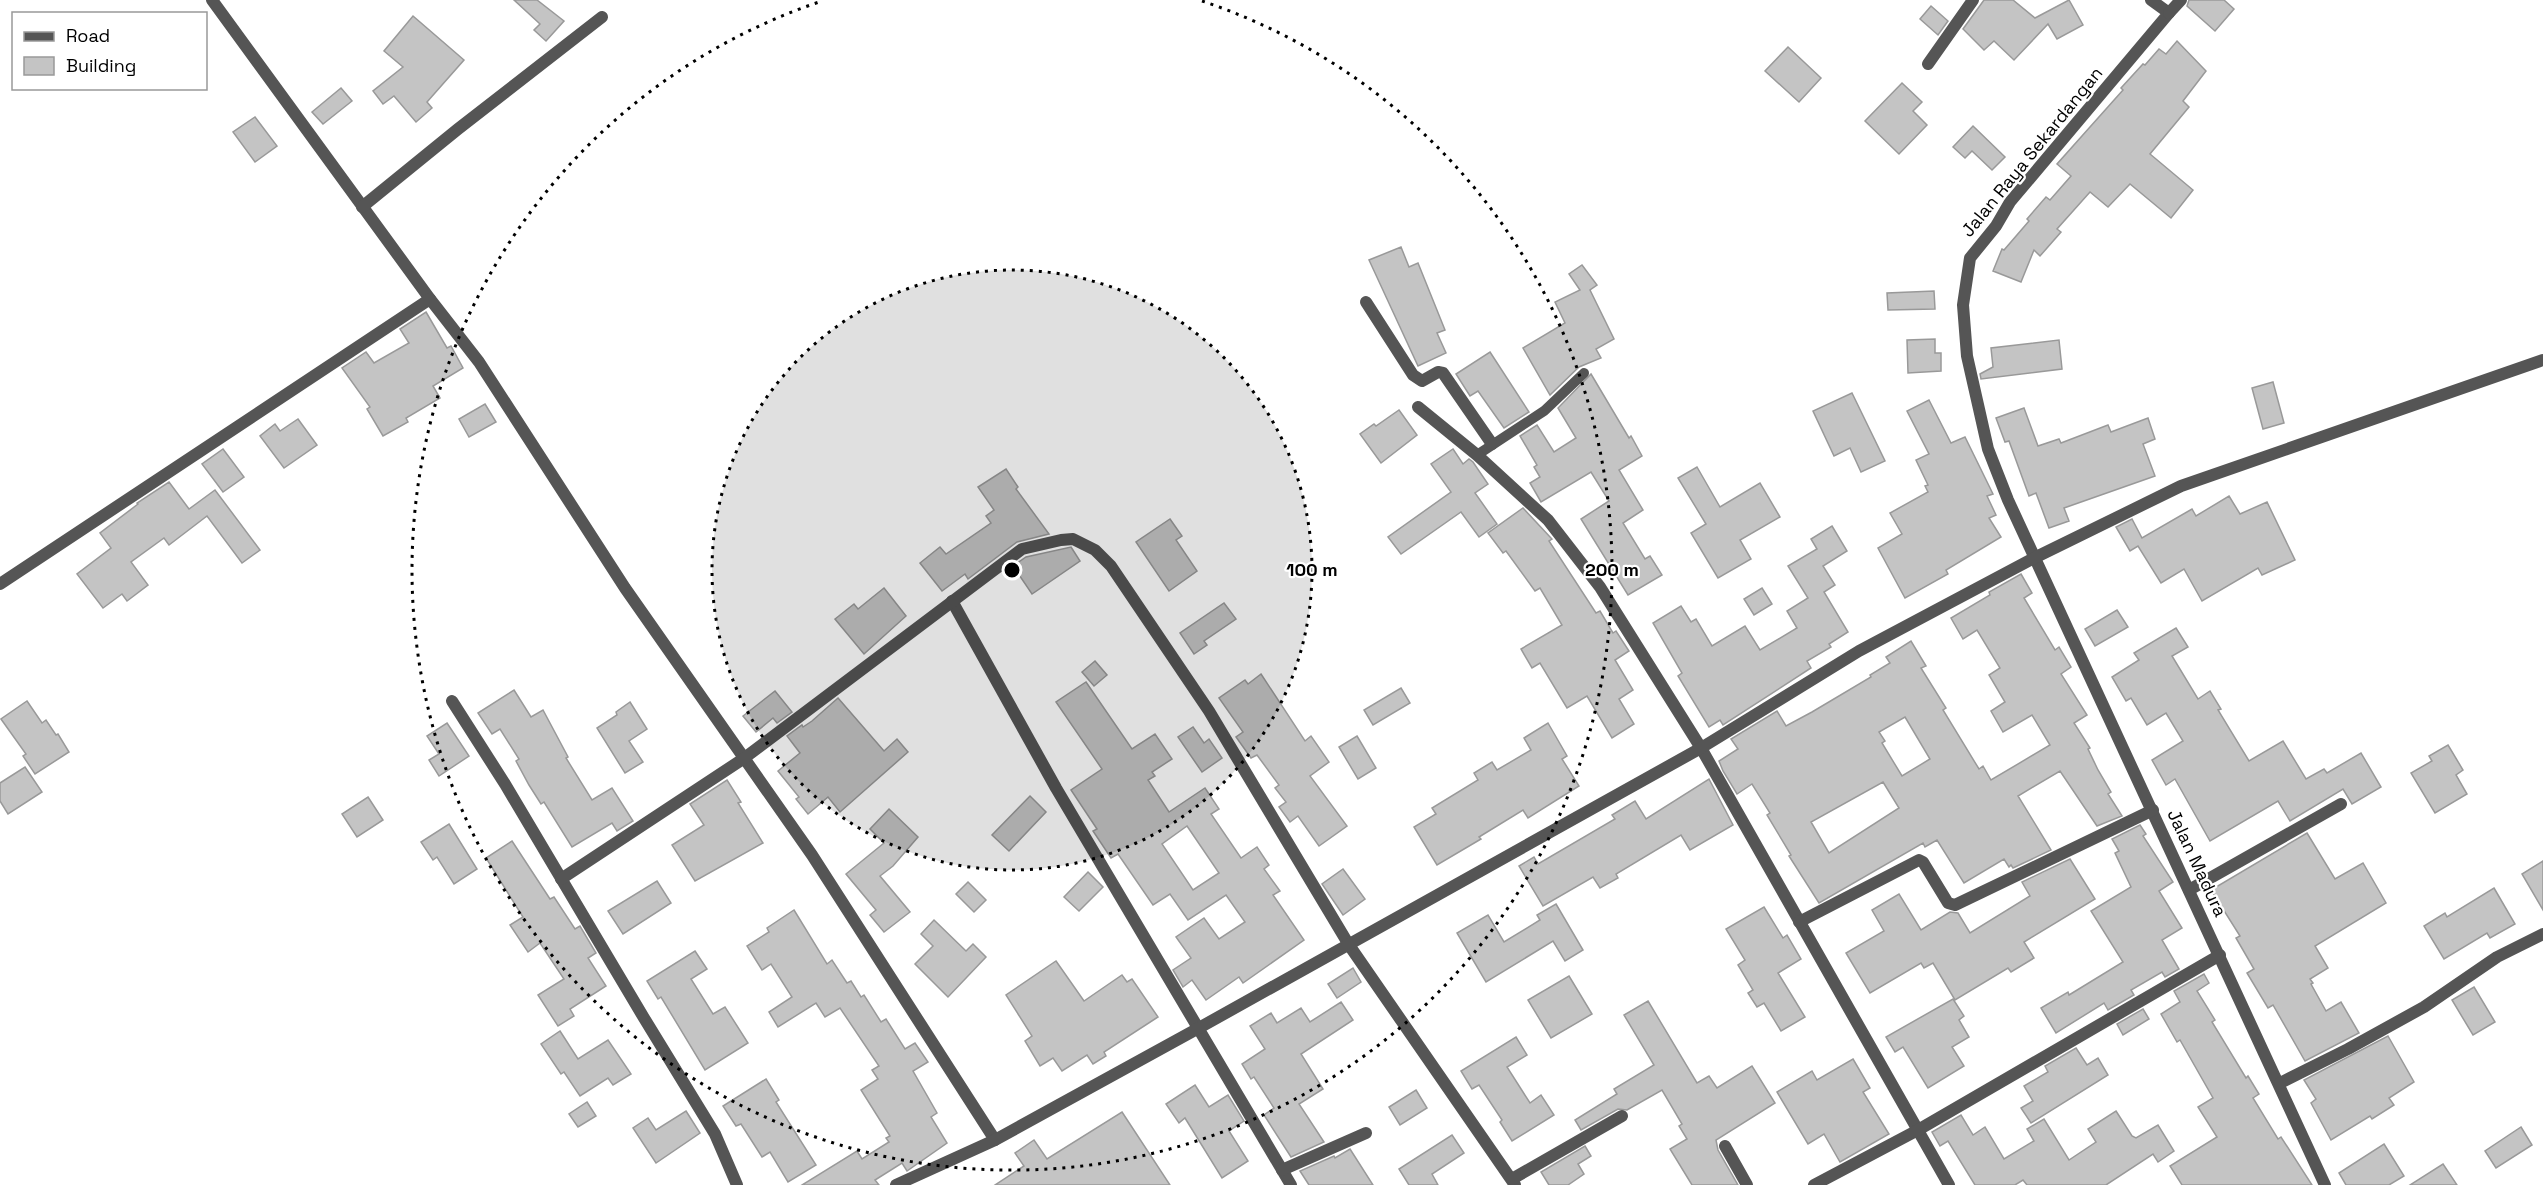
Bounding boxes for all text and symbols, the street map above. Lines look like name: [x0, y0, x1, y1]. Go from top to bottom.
legend: [12, 12, 207, 90]
text: Road: [66, 24, 110, 47]
text: Building: [66, 54, 136, 77]
street label: Jalan Raya Sekardangan: [1956, 62, 2107, 241]
text: 100 m: [1286, 558, 1338, 581]
text: 200 m: [1585, 558, 1639, 581]
centre of rings: [1002, 560, 1022, 580]
street label: Jalan Madura: [2162, 805, 2232, 920]

